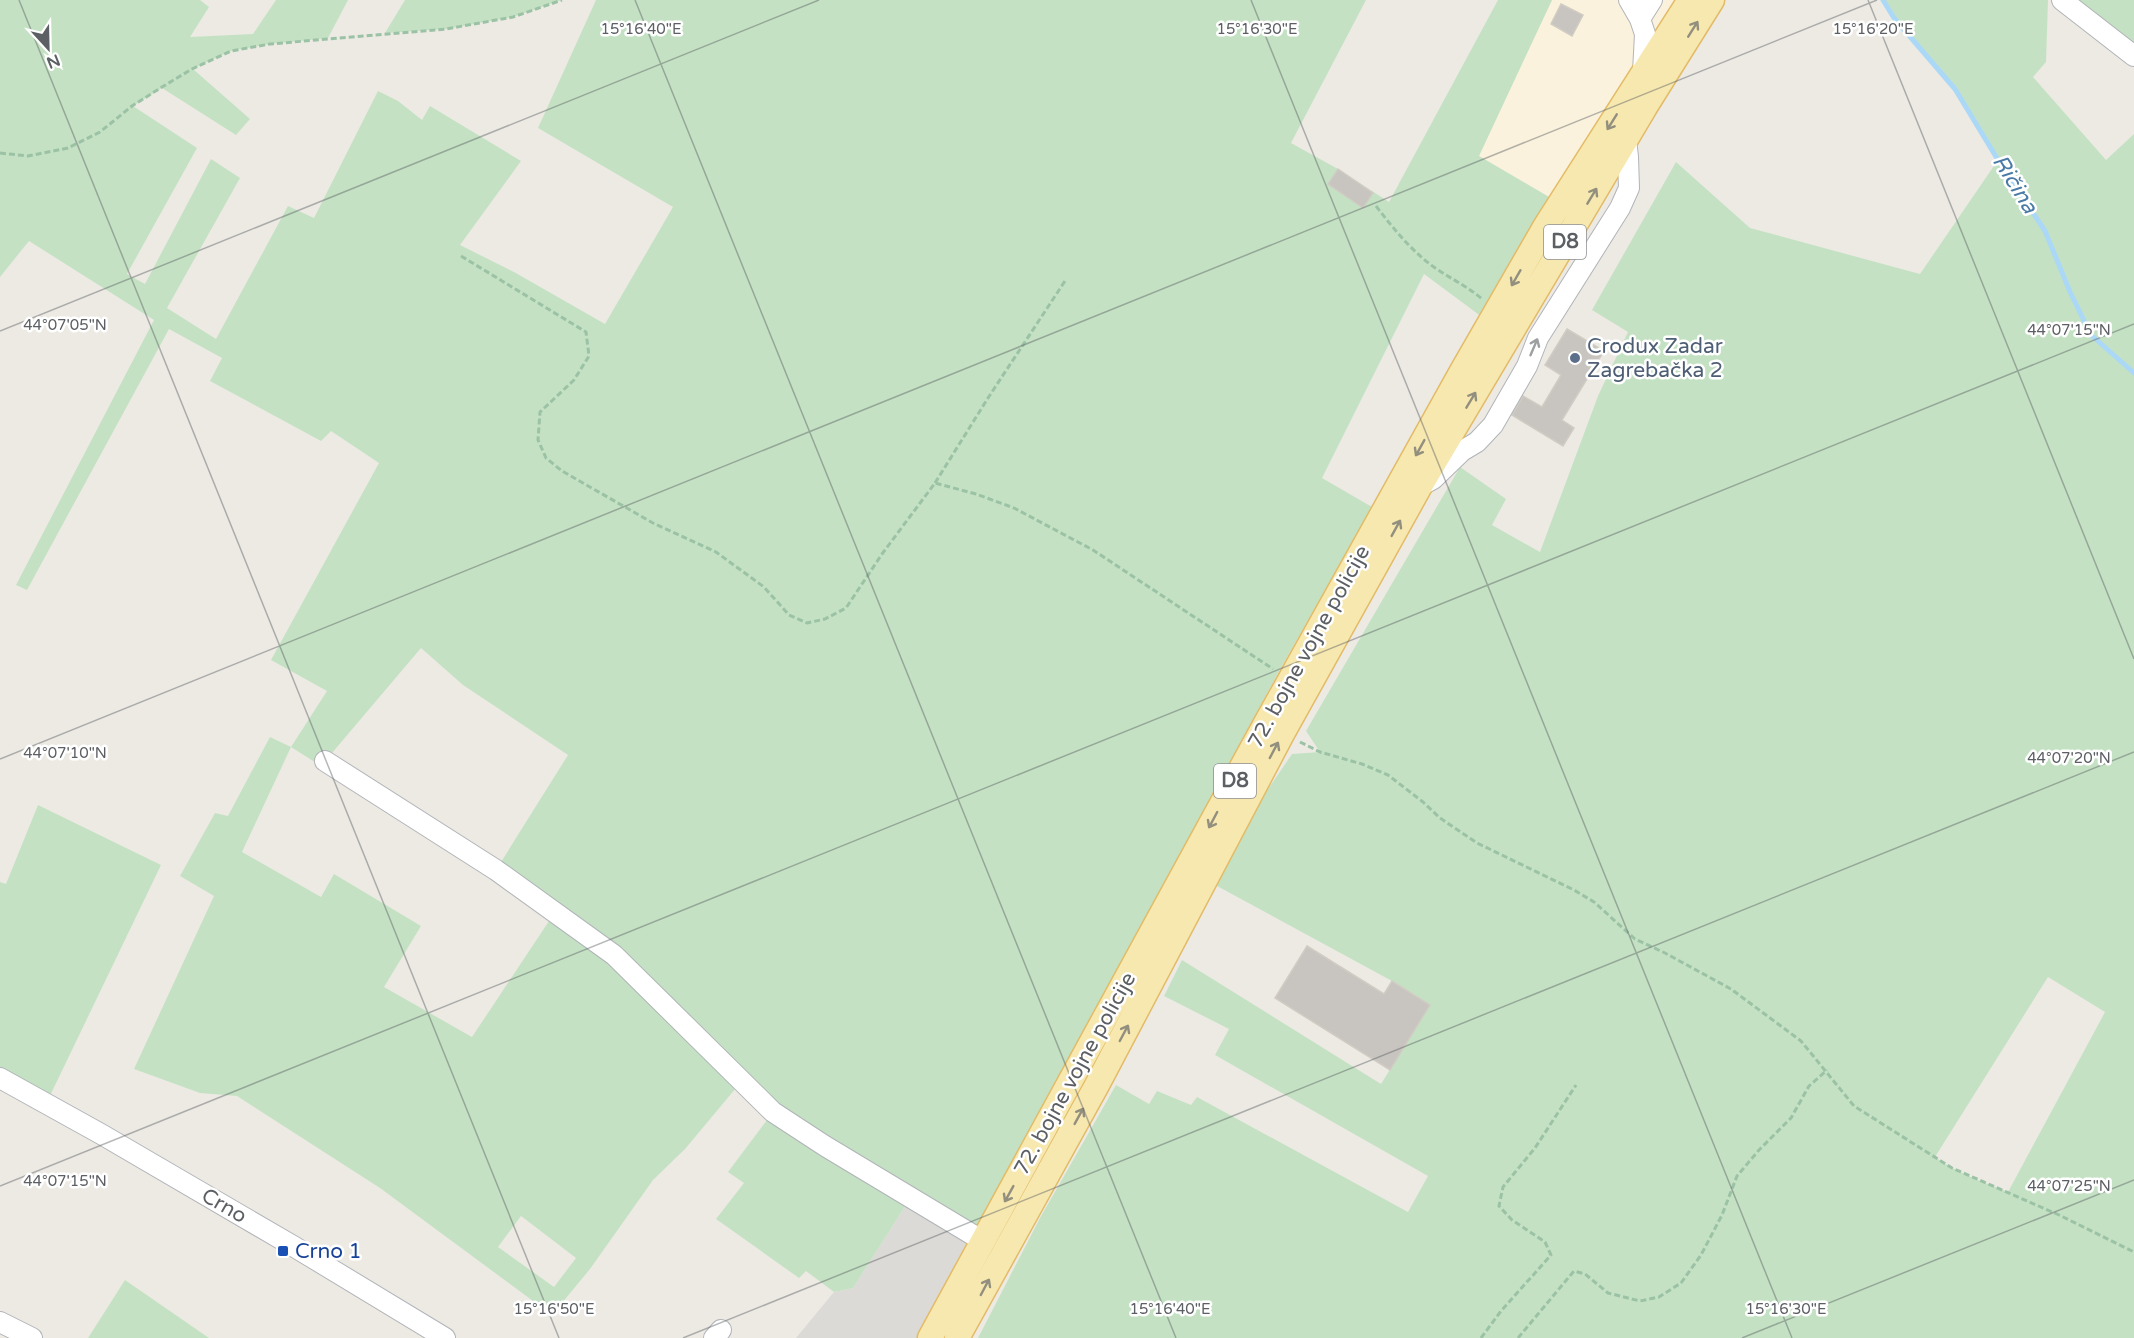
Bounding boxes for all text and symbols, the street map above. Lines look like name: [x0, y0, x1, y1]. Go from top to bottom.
north arrow: [18, 18, 78, 78]
text: 15°16'40"E: [601, 20, 681, 38]
text: 15°16'30"E: [1217, 20, 1297, 38]
text: 15°16'20"E: [1833, 20, 1913, 38]
one-way arrow: [1688, 21, 1700, 38]
text: N: [44, 49, 63, 73]
one-way arrow: [1605, 113, 1617, 130]
water label: Ričina: [1987, 150, 2043, 219]
one-way arrow: [1586, 188, 1598, 205]
road number: D8: [1544, 225, 1586, 259]
one-way arrow: [1510, 269, 1522, 286]
text: 44°07'05"N: [23, 316, 107, 334]
text: 44°07'15"N: [2027, 321, 2111, 339]
place label: Crodux Zadar Zagrebačka 2: [1587, 334, 1723, 383]
one-way arrow: [1529, 339, 1541, 357]
marker: Crodux Zadar Zagrebačka 2: [1568, 351, 1582, 365]
one-way arrow: [1465, 392, 1477, 409]
one-way arrow: [1414, 438, 1425, 456]
one-way arrow: [1391, 520, 1402, 538]
street label: 72. bojne vojne policije: [1243, 541, 1375, 753]
one-way arrow: [1269, 741, 1280, 759]
text: 44°07'10"N: [23, 744, 107, 762]
text: 44°07'20"N: [2027, 749, 2111, 767]
road number: D8: [1214, 764, 1256, 798]
one-way arrow: [1207, 811, 1218, 829]
street label: 72. bojne vojne policije: [1009, 968, 1141, 1180]
one-way arrow: [1119, 1025, 1130, 1043]
one-way arrow: [1073, 1108, 1085, 1125]
text: 44°07'15"N: [23, 1172, 107, 1190]
text: 44°07'25"N: [2027, 1177, 2111, 1195]
street label: Crno: [197, 1183, 251, 1229]
one-way arrow: [1003, 1185, 1015, 1202]
place label: Crno 1: [295, 1239, 362, 1264]
marker: Crno 1: [276, 1244, 290, 1258]
one-way arrow: [980, 1278, 991, 1296]
text: 15°16'50"E: [514, 1300, 594, 1318]
text: 15°16'40"E: [1130, 1300, 1210, 1318]
text: 15°16'30"E: [1746, 1300, 1826, 1318]

